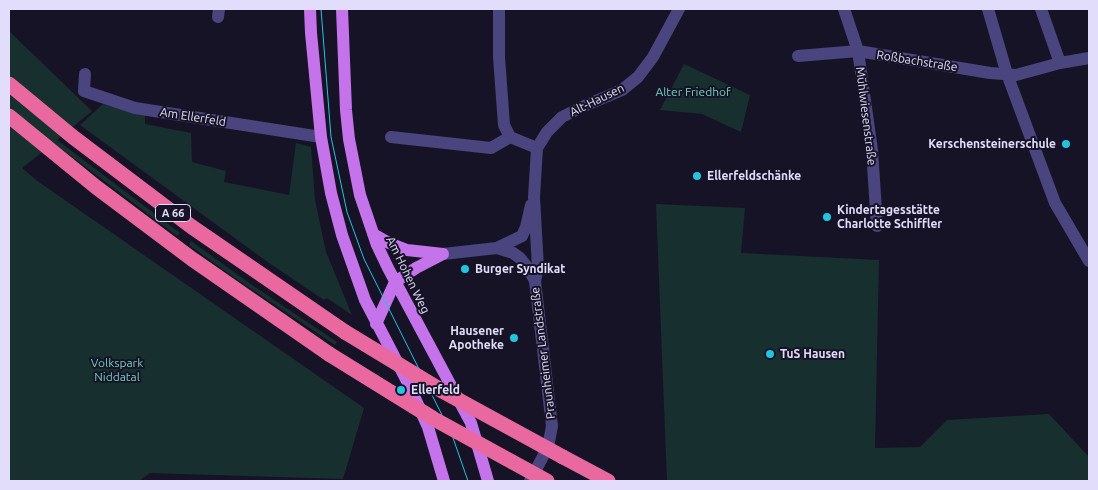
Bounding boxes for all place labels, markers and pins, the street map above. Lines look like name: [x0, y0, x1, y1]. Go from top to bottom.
place label: Kerschensteinerschule: [928, 137, 1056, 151]
marker: Kerschensteinerschule: [1060, 138, 1072, 150]
place label: Ellerfeldschänke: [707, 169, 801, 183]
marker: Ellerfeldschänke: [691, 170, 703, 182]
place label: Kindertagesstätte Charlotte Schiffler: [837, 203, 942, 231]
marker: Kindertagesstätte Charlotte Schiffler: [821, 211, 833, 223]
place label: Burger Syndikat: [475, 262, 565, 276]
marker: Burger Syndikat: [459, 263, 471, 275]
place label: Hausener Apotheke: [449, 324, 504, 352]
marker: Hausener Apotheke: [508, 332, 520, 344]
place label: TuS Hausen: [780, 347, 845, 361]
marker: TuS Hausen: [764, 348, 776, 360]
place label: Ellerfeld: [411, 383, 460, 397]
marker: Ellerfeld: [395, 384, 407, 396]

